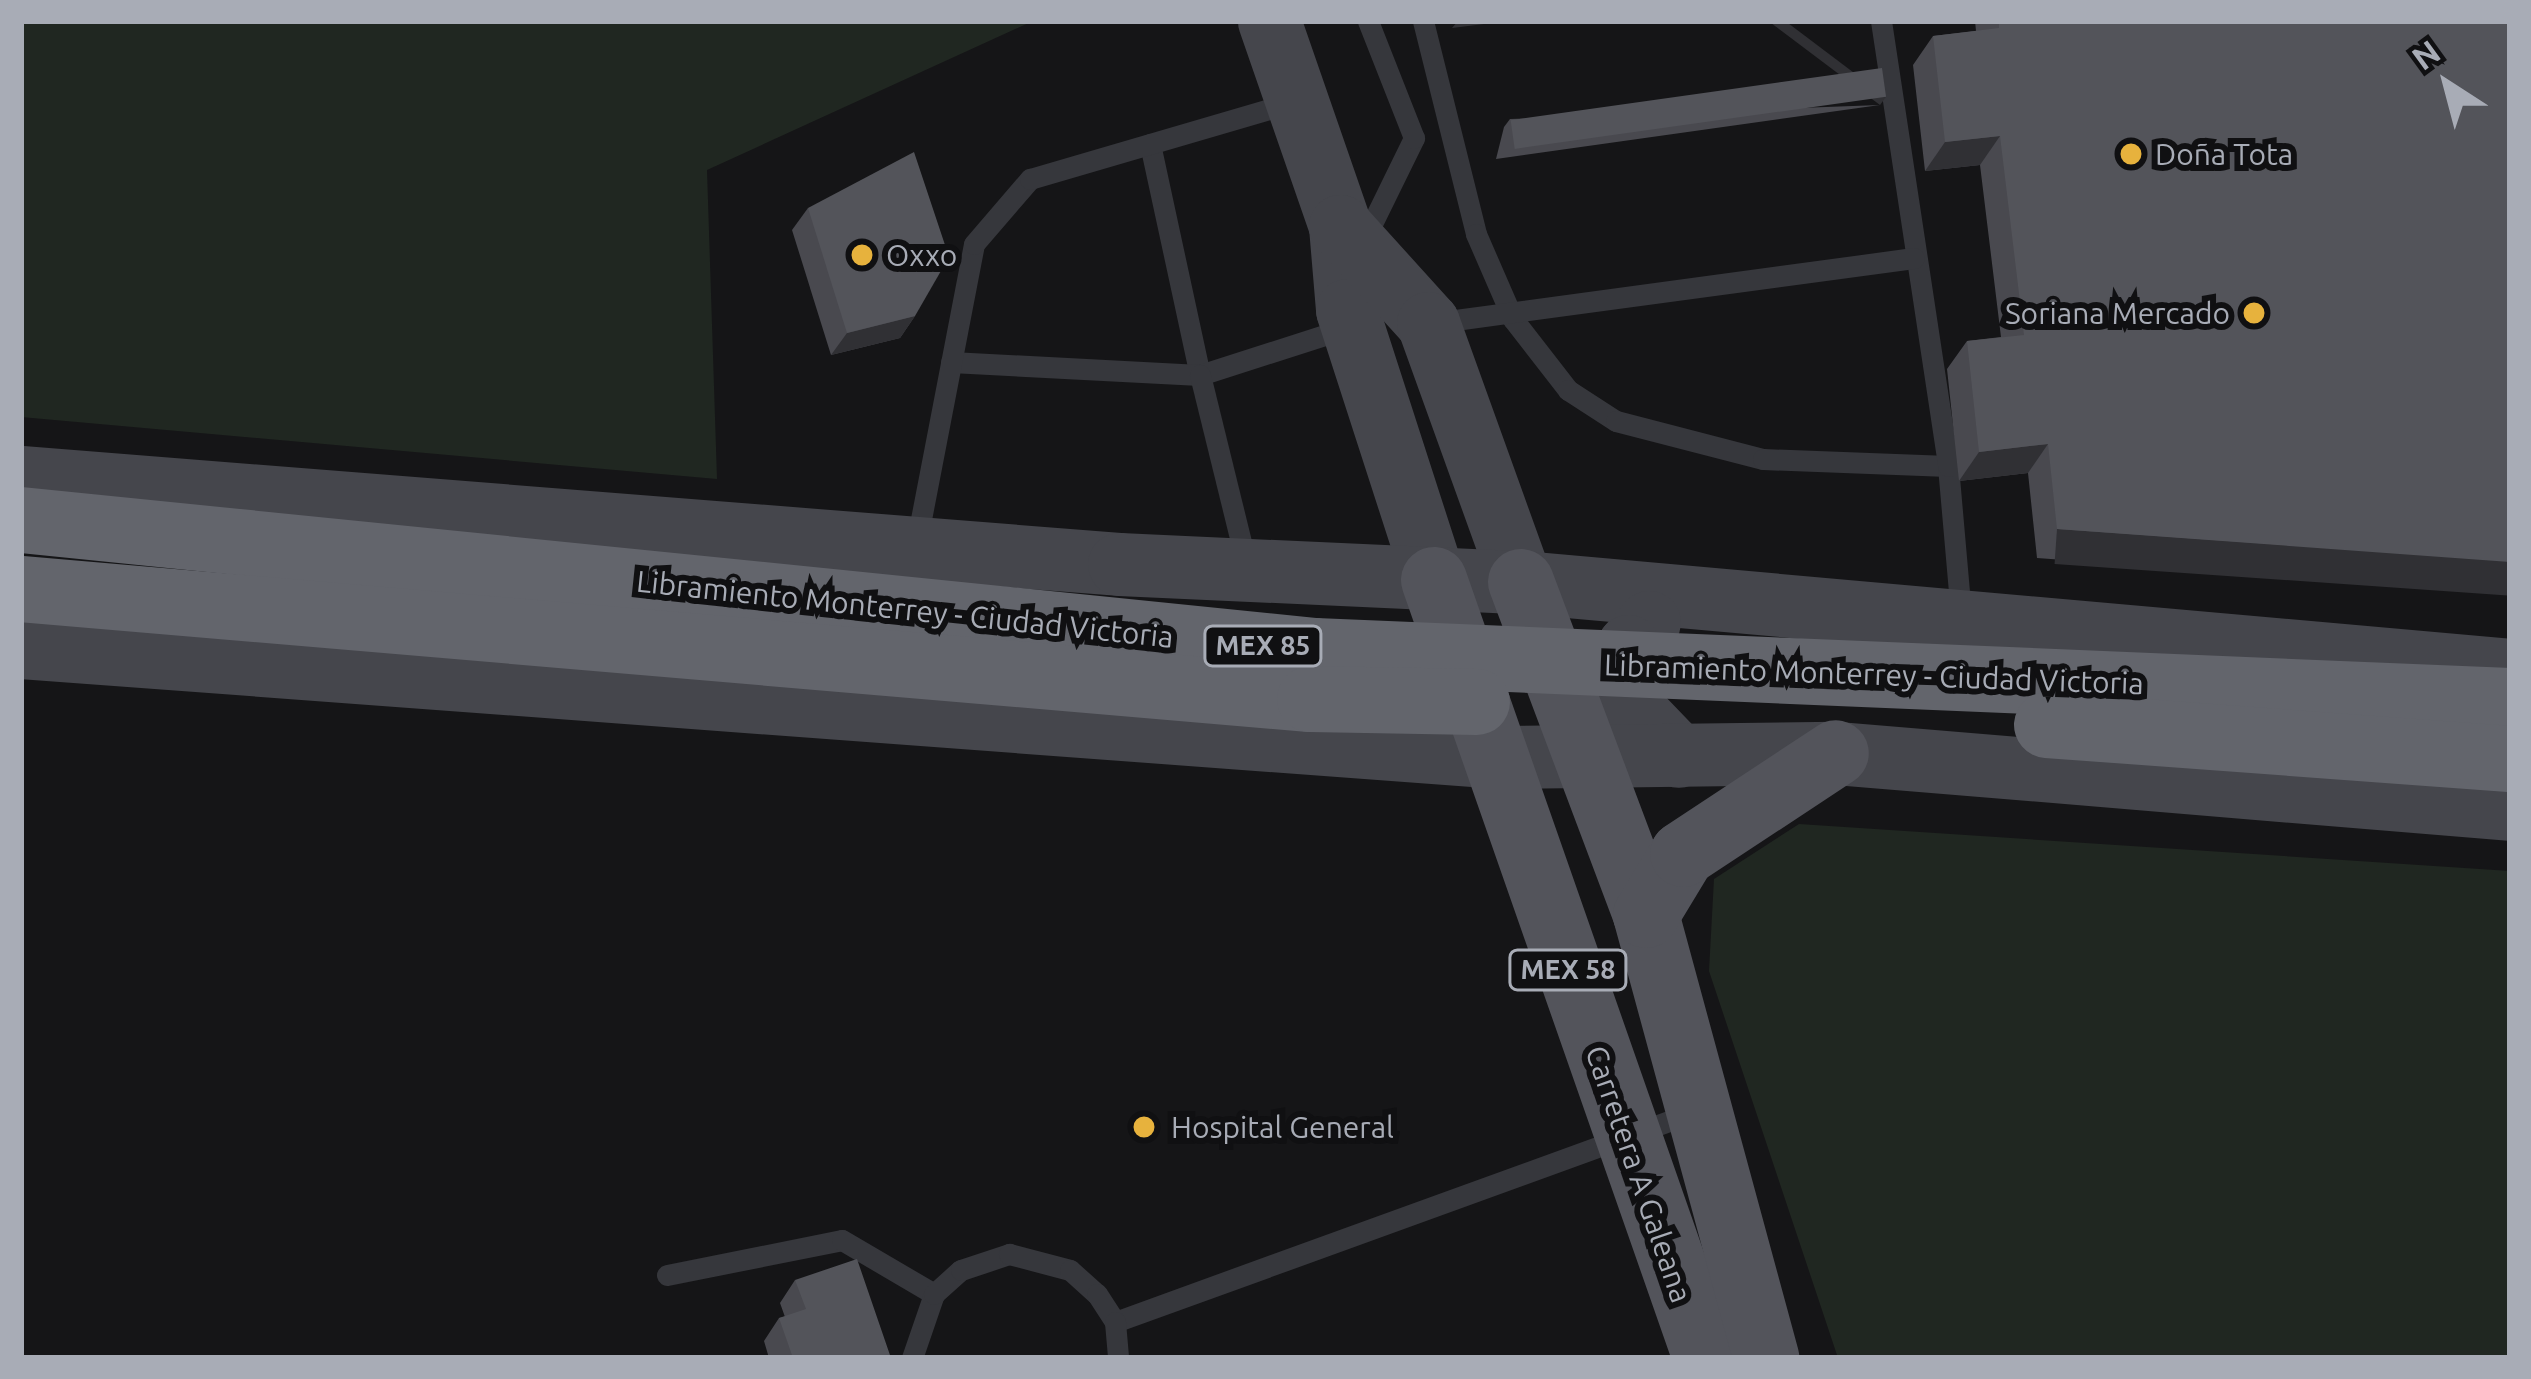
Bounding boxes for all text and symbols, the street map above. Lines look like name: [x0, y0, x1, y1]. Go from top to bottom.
north arrow: [2387, 24, 2507, 144]
text: N: [2405, 32, 2446, 77]
place label: Doña Tota: [2155, 136, 2293, 172]
marker: Doña Tota: [2118, 141, 2144, 167]
place label: Oxxo: [886, 237, 957, 273]
marker: Oxxo: [849, 242, 875, 268]
place label: Soriana Mercado: [2005, 295, 2230, 331]
marker: Soriana Mercado: [2241, 300, 2267, 326]
street label: Libramiento Monterrey - Ciudad Victoria: [635, 563, 1175, 655]
road number: MEX 85: [1203, 625, 1323, 667]
street label: Libramiento Monterrey - Ciudad Victoria: [1604, 647, 2144, 701]
road number: MEX 58: [1508, 949, 1628, 991]
street label: Carretera A Galeana: [1578, 1041, 1700, 1307]
place label: Hospital General: [1171, 1109, 1394, 1145]
marker: Hospital General: [1128, 1111, 1160, 1143]

